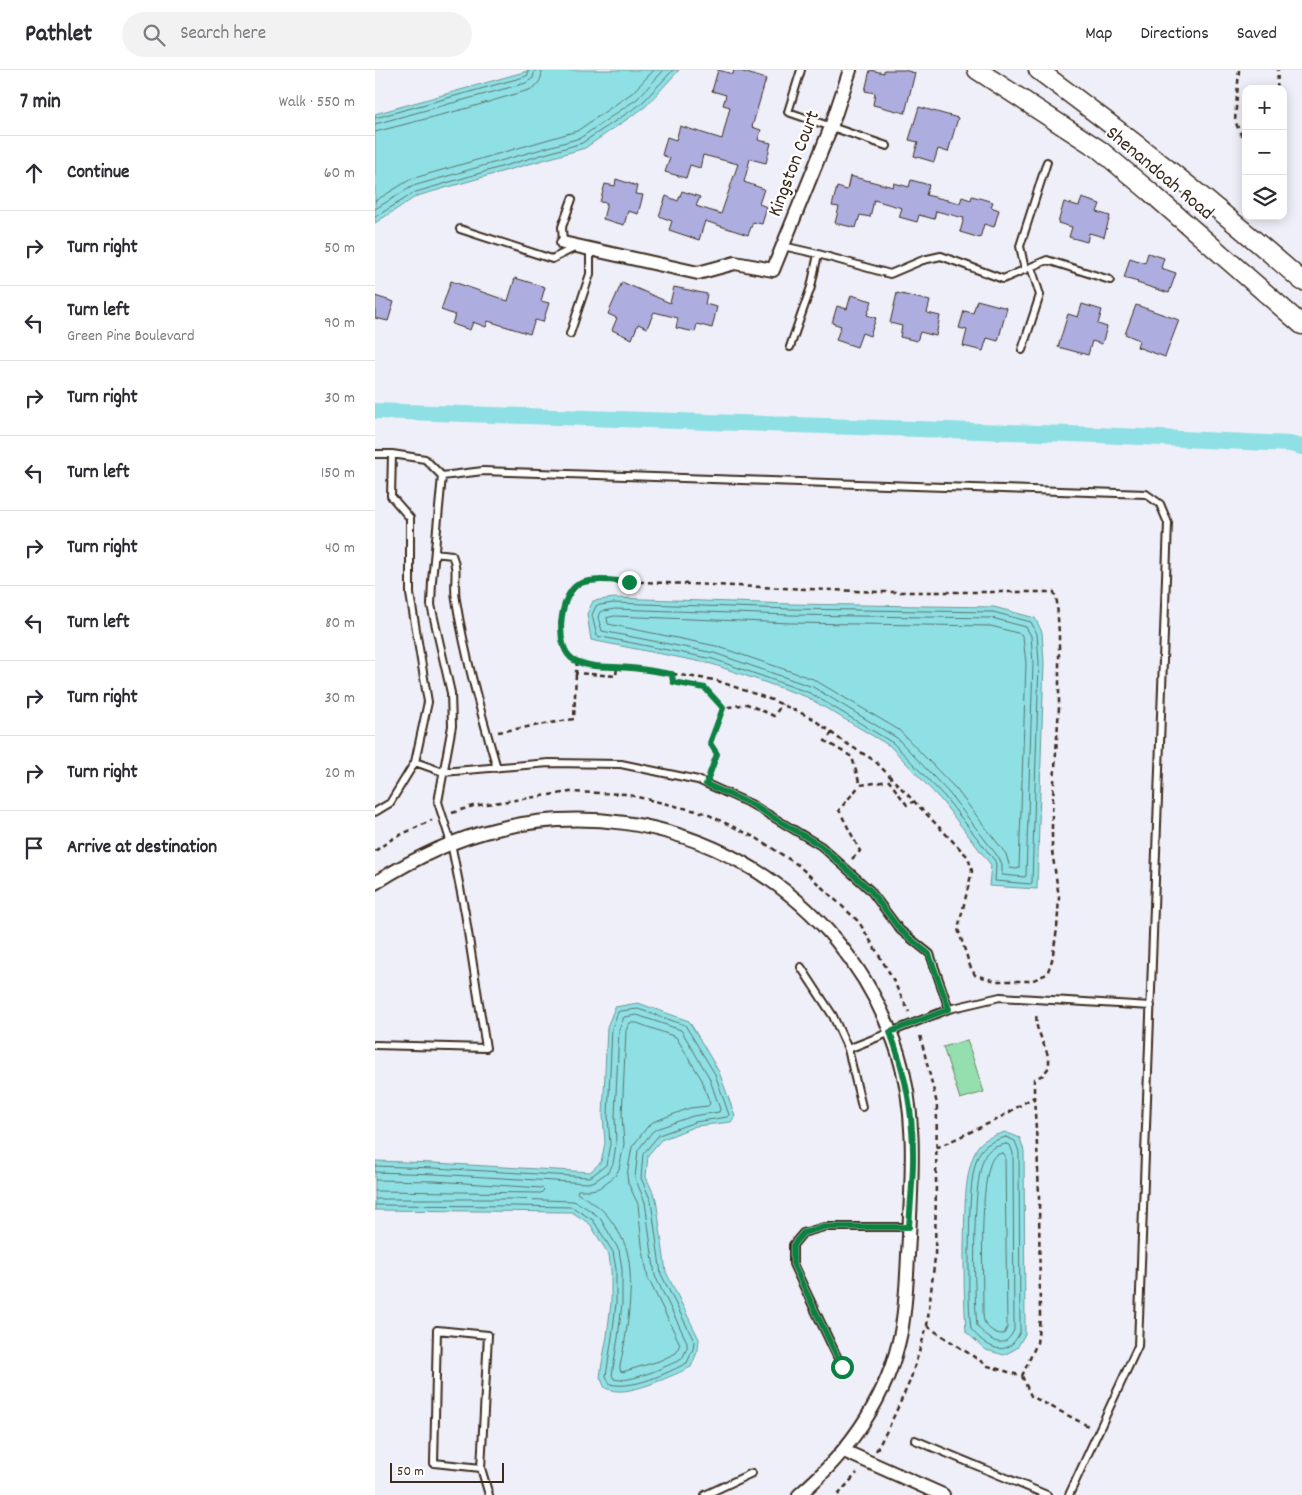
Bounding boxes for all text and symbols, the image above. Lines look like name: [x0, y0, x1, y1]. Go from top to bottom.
search box: [122, 12, 472, 57]
text: Pathlet: [25, 18, 92, 52]
icon: search: [140, 21, 168, 49]
text: Search here: [180, 21, 266, 48]
text: Map: [1085, 22, 1112, 47]
text: Directions: [1140, 22, 1209, 47]
text: Saved: [1237, 22, 1277, 47]
map controls: [1242, 85, 1287, 220]
button: +: [1242, 85, 1287, 130]
text: 7 min: [20, 88, 61, 118]
text: Walk · 550 m: [279, 91, 355, 114]
street label: Kingston Court: [762, 107, 828, 221]
street label: Shenandoah Road: [1099, 120, 1219, 228]
button: −: [1242, 130, 1287, 175]
icon: ahead: [20, 159, 48, 187]
text: Continue: [67, 160, 129, 187]
text: 60 m: [324, 162, 355, 185]
button: layers: [1242, 175, 1287, 220]
icon: right: [20, 234, 48, 262]
text: Turn right: [67, 235, 138, 262]
text: 50 m: [324, 237, 355, 260]
text: Turn left: [67, 298, 130, 325]
icon: left: [20, 309, 48, 337]
text: 90 m: [324, 312, 355, 335]
text: Green Pine Boulevard: [67, 325, 195, 348]
icon: right: [20, 384, 48, 412]
text: Turn right: [67, 385, 138, 412]
text: 30 m: [325, 387, 355, 410]
icon: left: [20, 459, 48, 487]
text: Turn left: [67, 460, 130, 487]
text: 150 m: [321, 462, 355, 485]
icon: right: [20, 534, 48, 562]
text: Turn right: [67, 535, 138, 562]
text: 40 m: [325, 537, 355, 560]
route end: [618, 571, 641, 594]
icon: left: [20, 609, 48, 637]
text: Turn left: [67, 610, 130, 637]
text: 80 m: [325, 612, 355, 635]
icon: right: [20, 684, 48, 712]
text: Turn right: [67, 685, 138, 712]
text: 30 m: [325, 687, 355, 710]
icon: right: [20, 759, 48, 787]
text: Turn right: [67, 760, 138, 787]
text: 20 m: [325, 762, 355, 785]
icon: arrive: [20, 834, 48, 862]
text: Arrive at destination: [67, 835, 217, 862]
route start: [831, 1356, 854, 1379]
scale bar: [390, 1460, 504, 1483]
text: 50 m: [397, 1462, 424, 1482]

